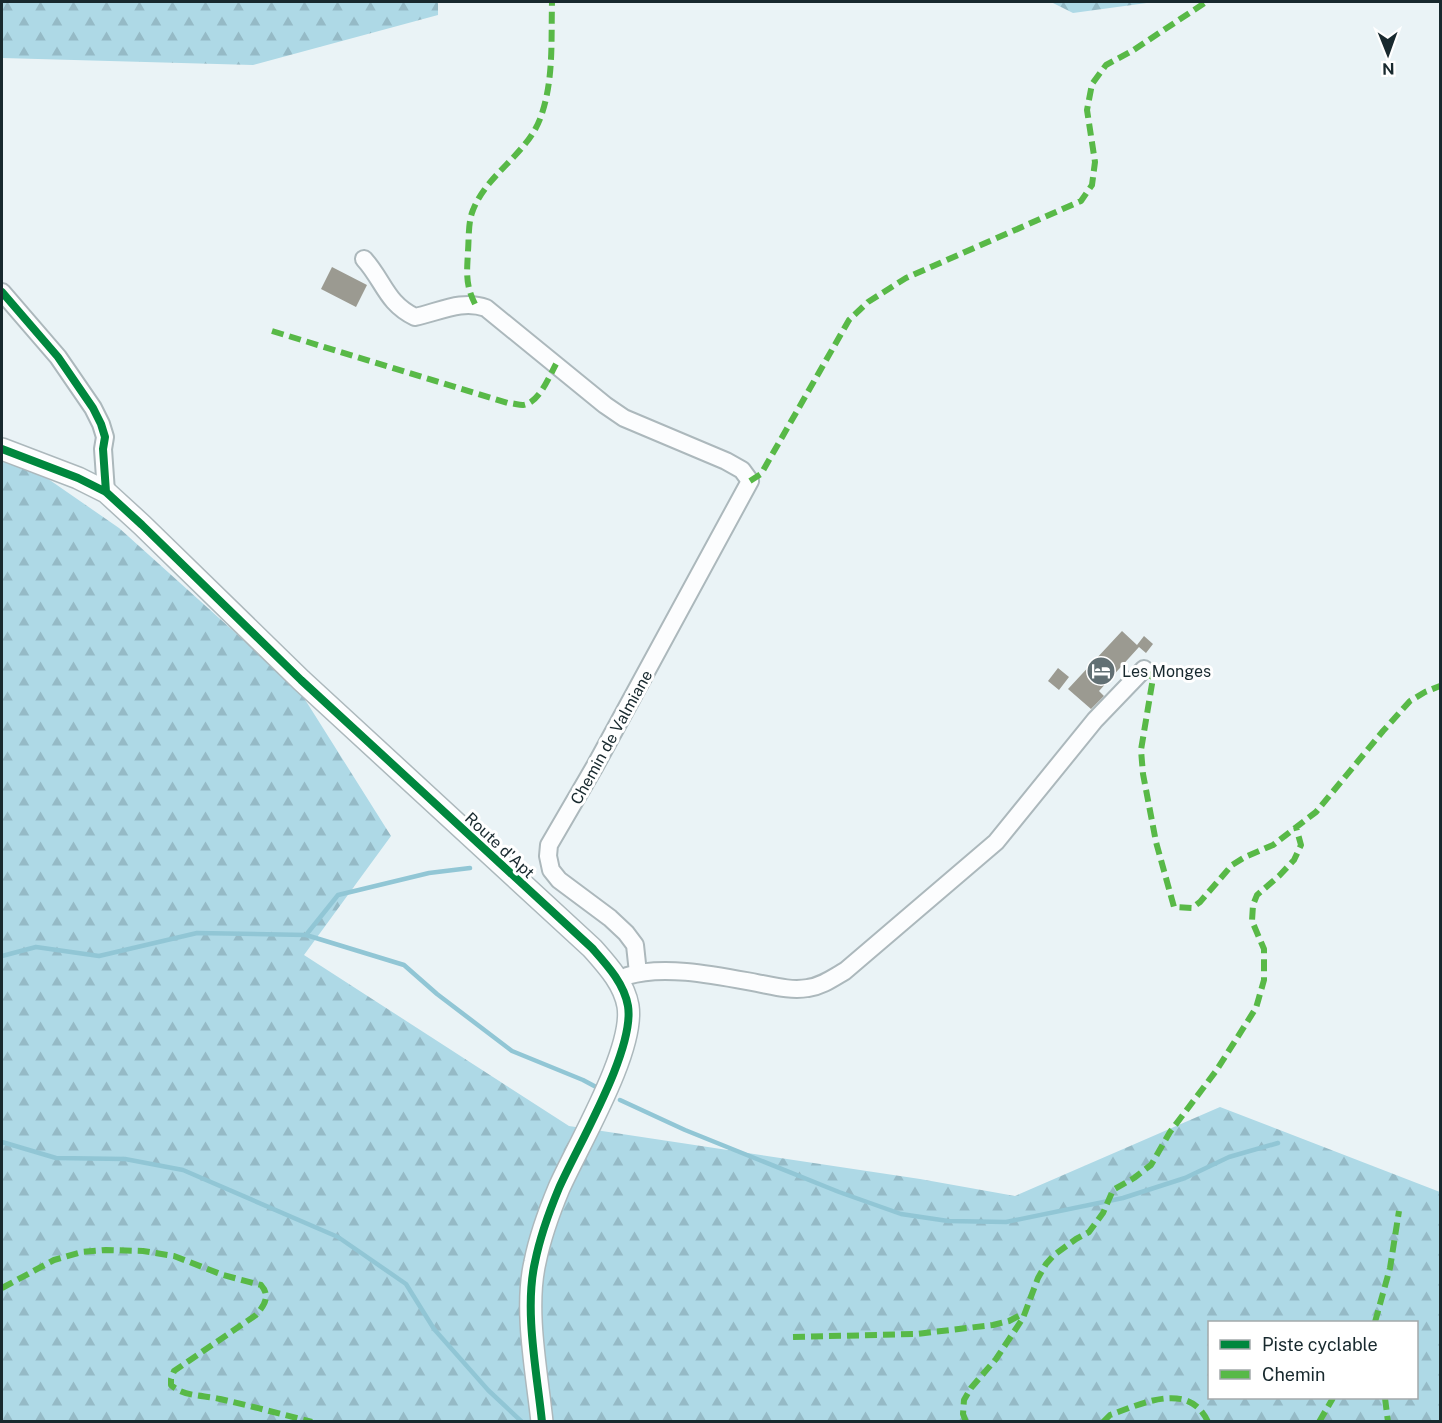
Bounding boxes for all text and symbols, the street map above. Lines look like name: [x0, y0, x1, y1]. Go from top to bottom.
north arrow: [1358, 24, 1418, 84]
text: N: [1382, 59, 1395, 78]
hotel icon: Les Monges: [1085, 655, 1117, 687]
place label: Les Monges: [1122, 662, 1211, 681]
street label: Chemin de Valmiane: [567, 667, 656, 808]
street label: Route d'Apt: [461, 809, 538, 882]
legend: [1208, 1321, 1418, 1399]
text: Piste cyclable: [1262, 1334, 1378, 1355]
text: Chemin: [1262, 1364, 1326, 1385]

